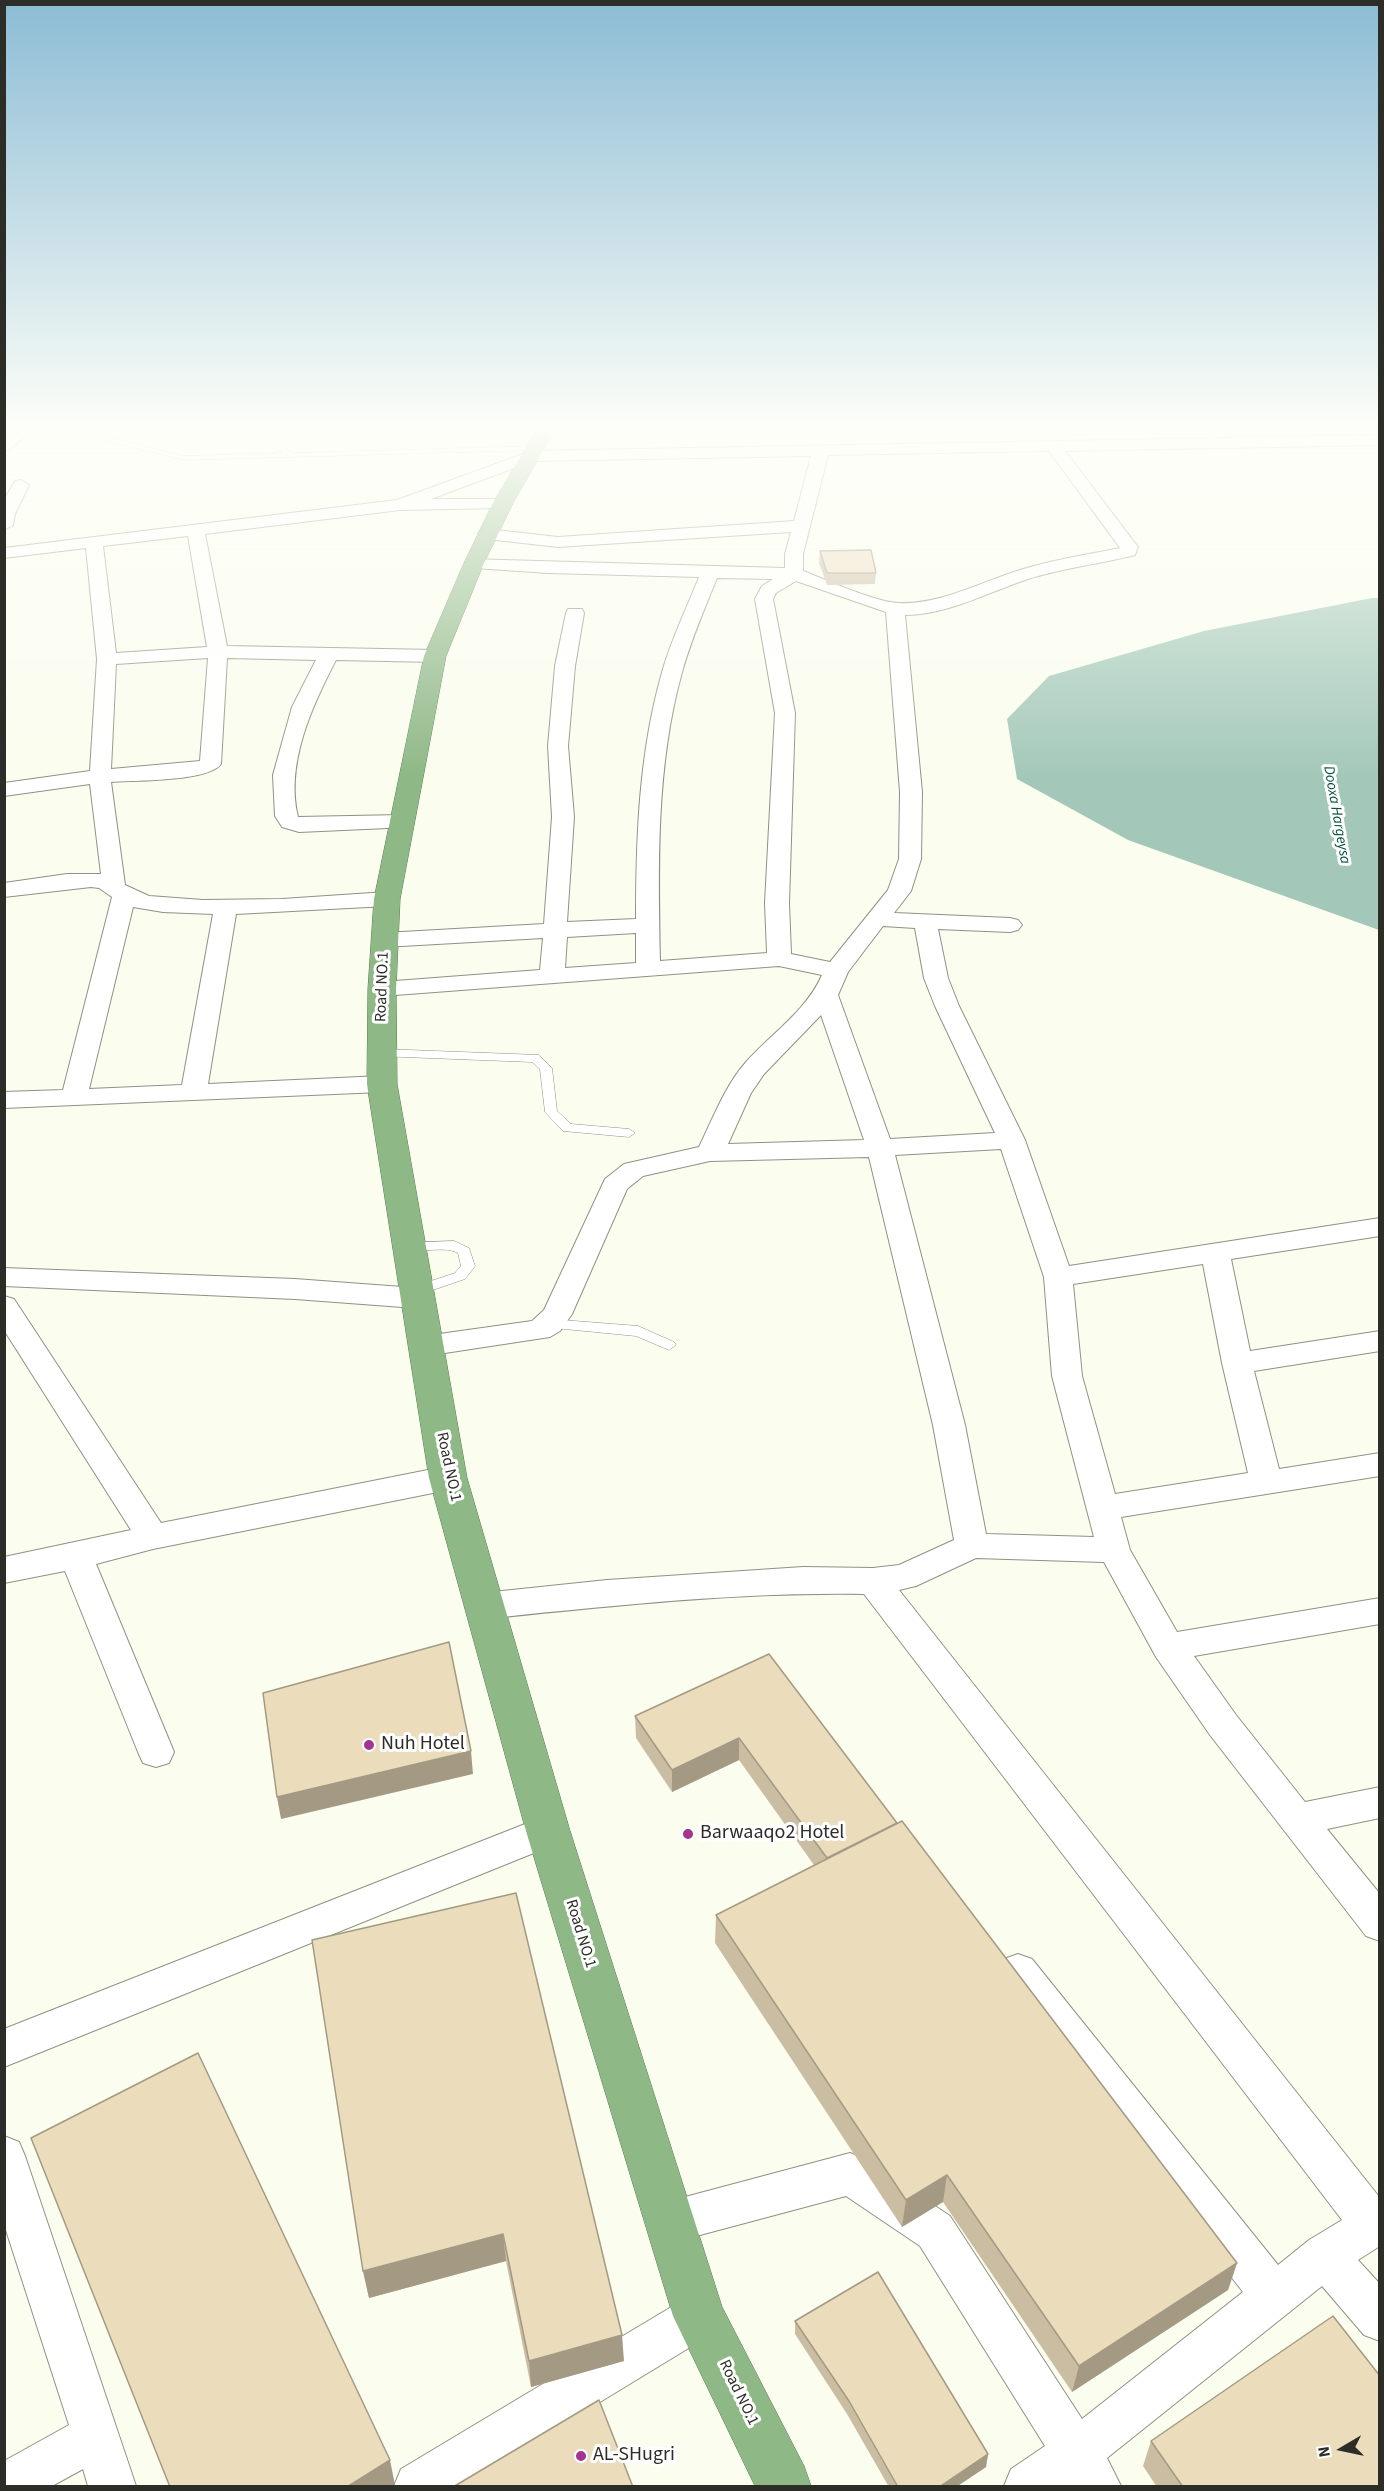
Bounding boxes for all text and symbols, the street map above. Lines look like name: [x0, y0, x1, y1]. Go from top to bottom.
water label: Dooxa Hargeysa: [1319, 765, 1353, 865]
street label: Road NO.1: [372, 951, 394, 1023]
street label: Road NO.1: [431, 1431, 465, 1503]
place label: Nuh Hotel: [381, 1733, 465, 1757]
marker: Nuh Hotel: [362, 1738, 376, 1752]
place label: Barwaaqo2 Hotel: [700, 1822, 844, 1846]
marker: Barwaaqo2 Hotel: [681, 1827, 695, 1841]
street label: Road NO.1: [561, 1898, 599, 1970]
street label: Road NO.1: [714, 2357, 762, 2429]
north arrow: [1312, 2419, 1372, 2479]
place label: AL-SHugri: [593, 2444, 675, 2468]
text: N: [1313, 2445, 1336, 2459]
marker: AL-SHugri: [574, 2449, 588, 2463]

